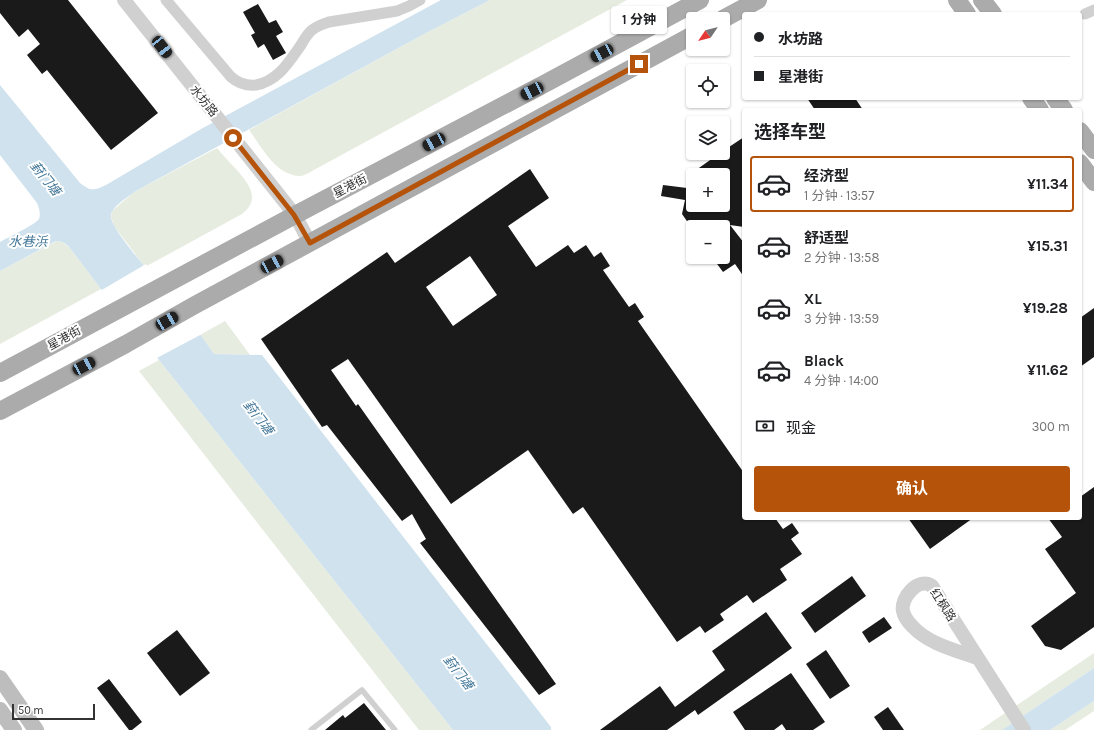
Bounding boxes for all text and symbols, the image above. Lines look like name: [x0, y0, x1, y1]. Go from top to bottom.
callout: 1 分钟: [611, 6, 667, 34]
text: 1 分钟: [622, 12, 656, 27]
north arrow: [686, 12, 730, 56]
map controls: [686, 12, 730, 264]
text: 水坊路: [778, 30, 823, 48]
car: [150, 34, 174, 60]
car: [589, 42, 615, 64]
route end: [630, 55, 648, 73]
button: locate: [686, 64, 730, 108]
text: 星港街: [778, 68, 823, 86]
car: [519, 80, 545, 102]
street label: 水坊路: [187, 83, 221, 119]
button: layers: [686, 116, 730, 160]
text: 选择车型: [754, 121, 826, 143]
route start: [224, 129, 242, 147]
car: [421, 131, 447, 153]
water label: 葑门塘: [28, 158, 65, 200]
icon: car: [756, 166, 792, 202]
text: 经济型: [804, 167, 849, 185]
button: +: [686, 168, 730, 212]
street label: 星港街: [331, 171, 369, 201]
text: ¥11.34: [1027, 175, 1068, 193]
text: 1 分钟 · 13:57: [804, 188, 874, 203]
button: −: [686, 220, 730, 264]
icon: car: [756, 228, 792, 264]
text: 舒适型: [804, 229, 849, 247]
water label: 水巷浜: [8, 234, 48, 249]
text: ¥15.31: [1027, 237, 1068, 255]
text: 2 分钟 · 13:58: [804, 250, 879, 265]
car: [259, 253, 285, 275]
icon: car: [756, 290, 792, 326]
text: XL: [804, 290, 822, 308]
text: ¥19.28: [1023, 299, 1068, 317]
car: [154, 310, 180, 332]
text: 3 分钟 · 13:59: [804, 311, 879, 326]
street label: 星港街: [45, 323, 83, 353]
icon: car: [756, 352, 792, 388]
text: Black: [804, 352, 844, 370]
car: [71, 355, 97, 377]
text: ¥11.62: [1027, 361, 1068, 379]
text: 4 分钟 · 14:00: [804, 373, 879, 388]
water label: 葑门塘: [241, 397, 278, 439]
icon: cash: [754, 415, 776, 437]
text: 现金: [786, 419, 816, 437]
text: 300 m: [1032, 419, 1070, 434]
button: 确认: [754, 466, 1070, 512]
street label: 红枫路: [927, 586, 959, 624]
water label: 葑门塘: [441, 652, 478, 694]
scale bar: [12, 702, 95, 721]
text: 50 m: [18, 704, 44, 717]

